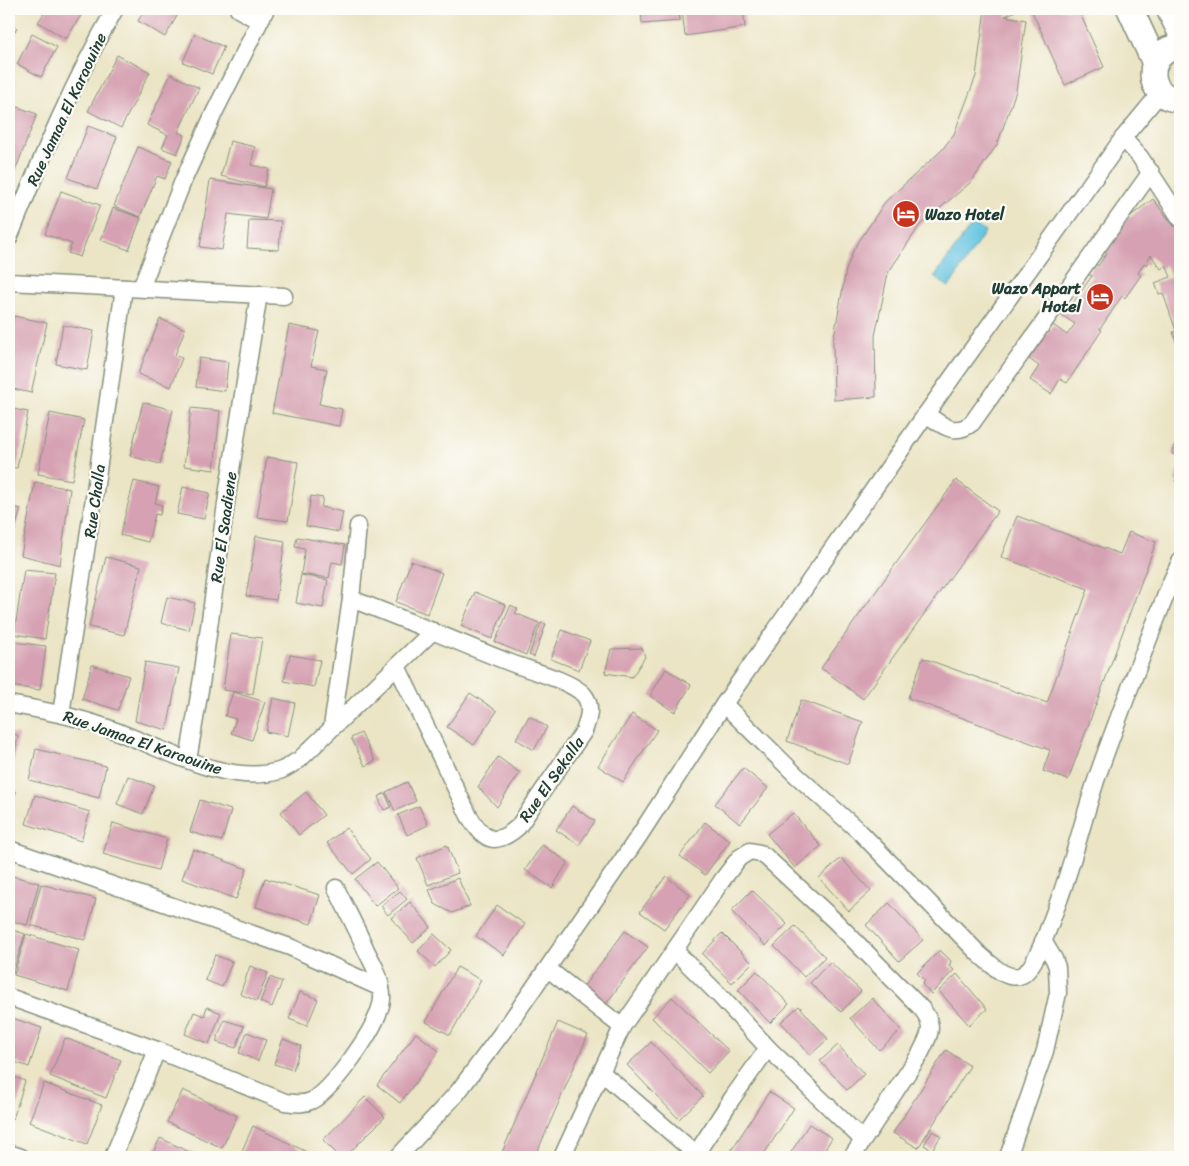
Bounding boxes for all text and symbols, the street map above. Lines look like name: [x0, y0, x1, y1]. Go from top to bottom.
street label: Rue Jamaa El Karaouine: [18, 28, 115, 191]
hotel icon: Wazo Hotel: [891, 199, 921, 229]
place label: Wazo Hotel: [925, 200, 1006, 229]
place label: Wazo Appart Hotel: [992, 274, 1082, 321]
hotel icon: Wazo Appart Hotel: [1085, 282, 1115, 312]
street label: Rue Challa: [75, 462, 114, 540]
street label: Rue El Saadiene: [201, 470, 246, 584]
street label: Rue Jamaa El Karaouine: [59, 702, 226, 783]
street label: Rue El Sekalla: [511, 729, 592, 828]

